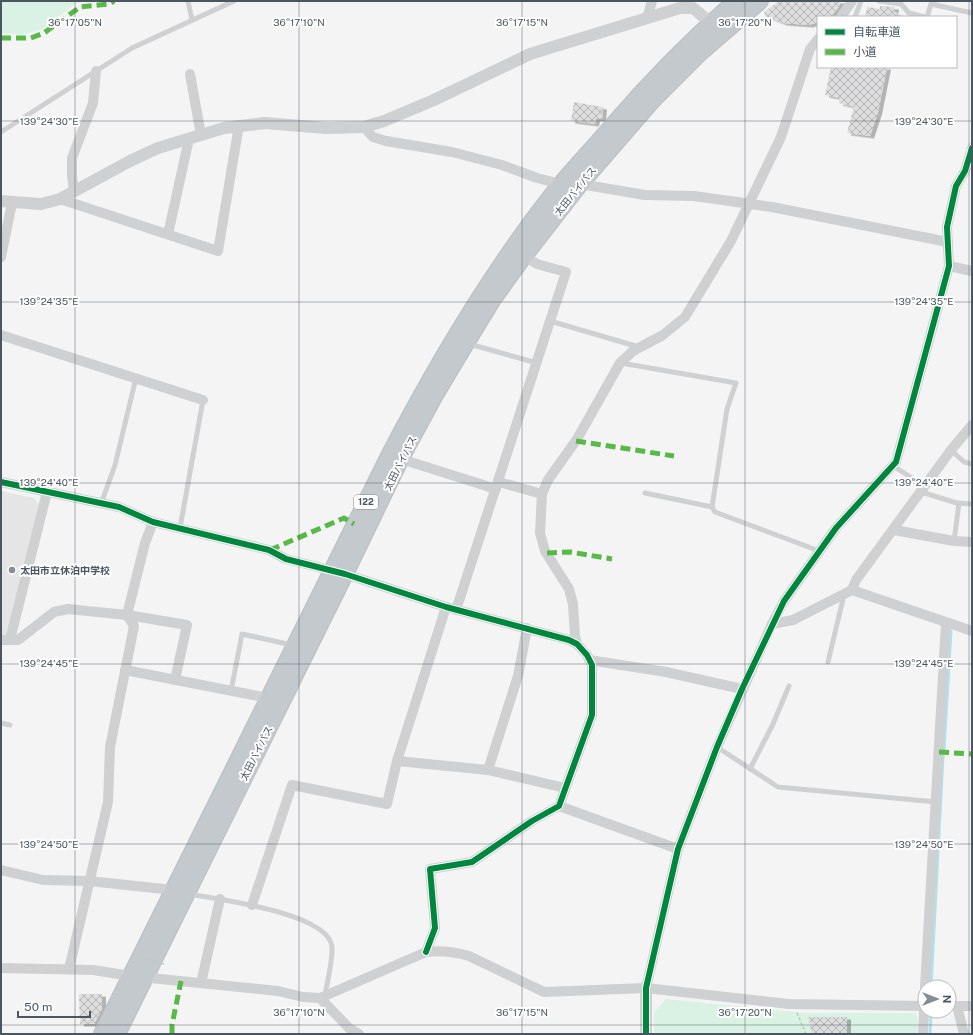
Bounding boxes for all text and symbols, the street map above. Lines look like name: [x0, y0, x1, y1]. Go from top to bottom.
text: 36°17'05"N: [48, 16, 102, 28]
text: 36°17'10"N: [273, 16, 325, 28]
text: 36°17'15"N: [496, 16, 548, 28]
text: 36°17'20"N: [718, 16, 772, 28]
legend: [817, 16, 957, 68]
text: 自転車道: [853, 25, 901, 39]
text: 小道: [853, 45, 877, 59]
text: 139°24'30"E: [20, 115, 78, 127]
text: 139°24'30"E: [895, 115, 953, 127]
street label: 太田バイパス: [552, 164, 598, 218]
text: 139°24'35"E: [19, 295, 79, 307]
text: 139°24'35"E: [894, 295, 954, 307]
street label: 太田バイパス: [381, 434, 419, 492]
text: 139°24'40"E: [20, 476, 78, 488]
text: 139°24'40"E: [895, 476, 953, 488]
road number: 122: [354, 495, 378, 509]
place label: 太田市立休泊中学校: [20, 564, 110, 576]
marker: 太田市立休泊中学校: [7, 565, 17, 575]
text: 139°24'45"E: [20, 657, 78, 669]
text: 139°24'45"E: [895, 657, 953, 669]
street label: 太田バイパス: [237, 724, 275, 782]
text: 139°24'50"E: [20, 838, 78, 850]
text: 139°24'50"E: [895, 838, 953, 850]
north arrow: [917, 979, 957, 1019]
scale bar: [18, 993, 90, 1019]
text: N: [941, 995, 953, 1003]
text: 50 m: [24, 1000, 52, 1014]
text: 36°17'10"N: [273, 1006, 325, 1018]
text: 36°17'15"N: [496, 1006, 548, 1018]
text: 36°17'20"N: [718, 1006, 772, 1018]

